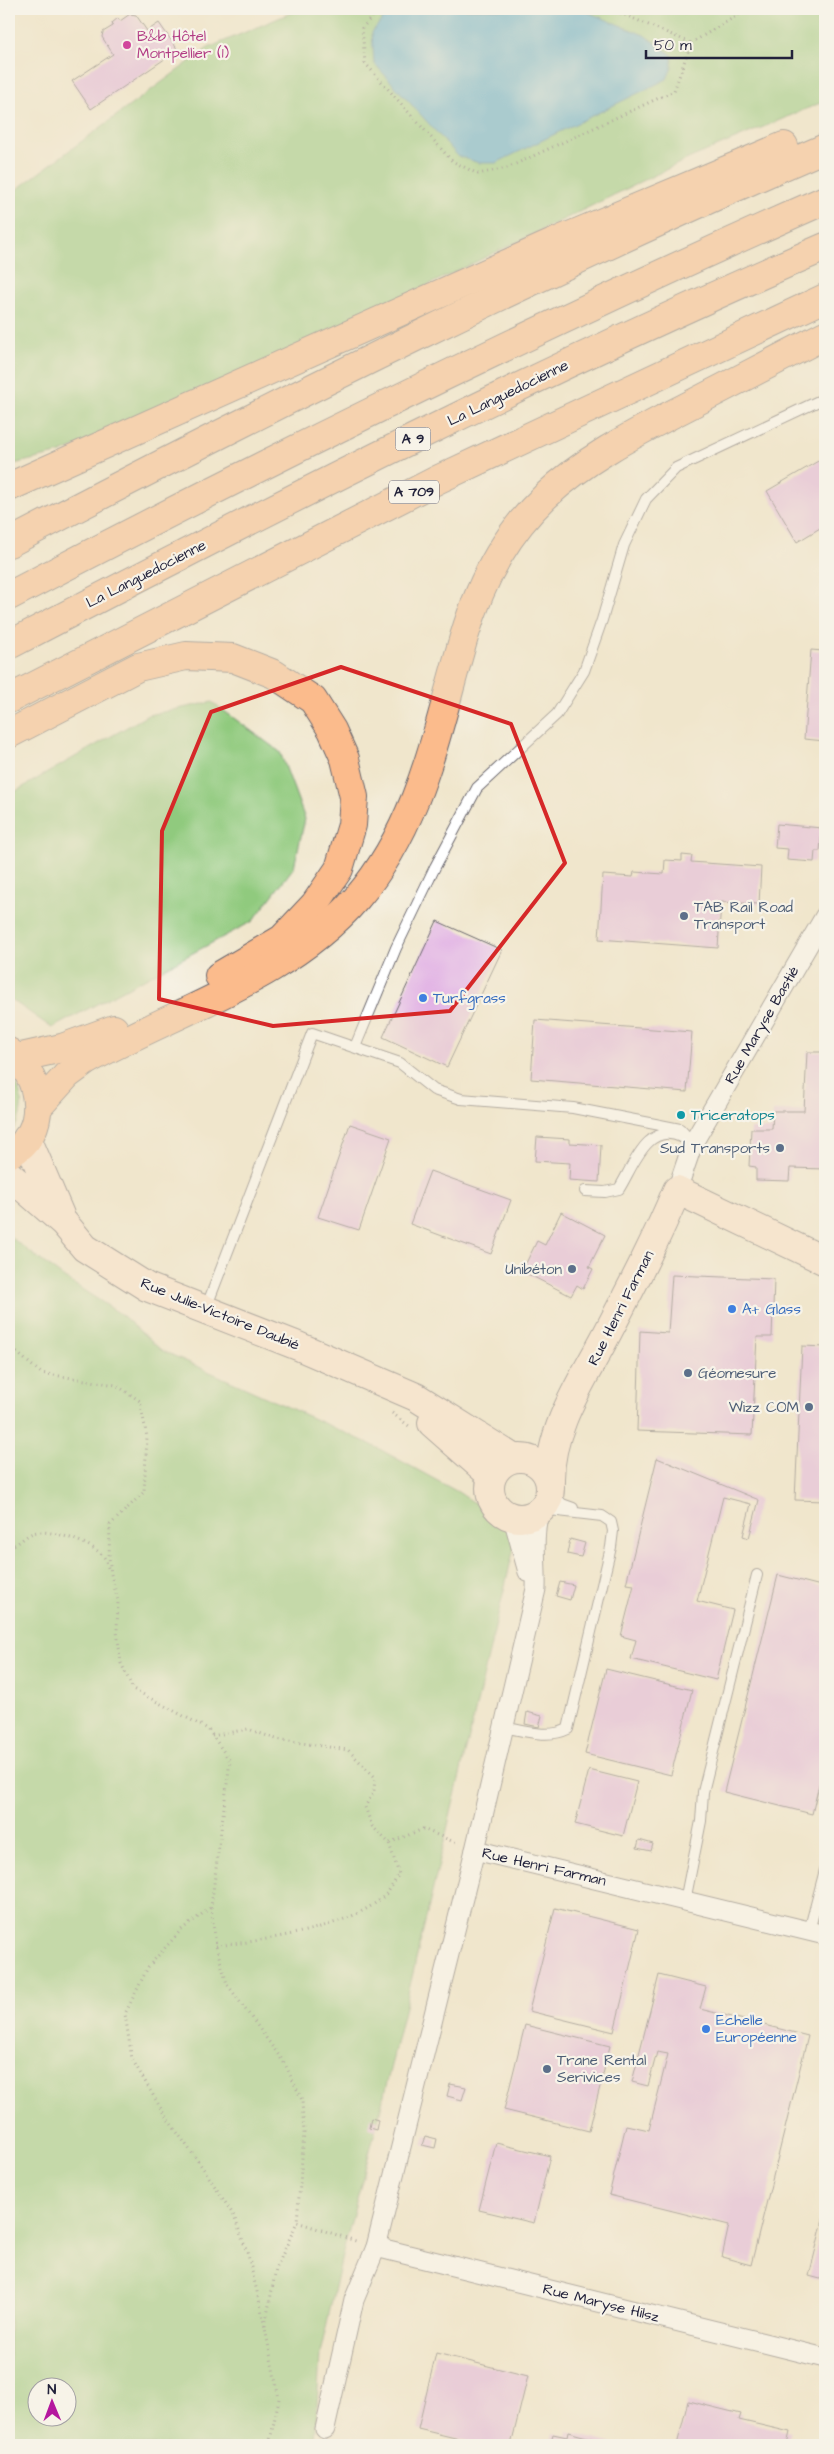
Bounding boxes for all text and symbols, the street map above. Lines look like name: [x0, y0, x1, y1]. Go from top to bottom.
place label: B&b Hôtel Montpellier (1): [137, 26, 229, 64]
scale bar: [646, 28, 793, 60]
text: 50 m: [654, 35, 692, 56]
marker: B&b Hôtel Montpellier (1): [121, 39, 133, 51]
street label: La Languedocienne: [444, 355, 572, 432]
road number: A 9: [396, 428, 430, 450]
road number: A 709: [389, 481, 439, 504]
street label: La Languedocienne: [82, 535, 210, 614]
place label: TAB Rail Road Transport: [694, 897, 793, 935]
marker: TAB Rail Road Transport: [678, 910, 690, 922]
street label: Rue Maryse Bastié: [720, 962, 805, 1088]
place label: Turfgrass: [433, 988, 506, 1010]
marker: Turfgrass: [417, 992, 429, 1004]
place label: Triceratops: [691, 1105, 775, 1126]
marker: Triceratops: [675, 1109, 687, 1121]
place label: Sud Transports: [660, 1138, 770, 1159]
marker: Sud Transports: [774, 1142, 786, 1154]
street label: Rue Henri Farman: [583, 1246, 659, 1369]
place label: Unibéton: [505, 1259, 562, 1280]
marker: Unibéton: [566, 1263, 578, 1275]
street label: Rue Julie-Victoire Daubié: [137, 1273, 303, 1355]
place label: A+ Glass: [742, 1299, 801, 1320]
marker: A+ Glass: [726, 1303, 738, 1315]
place label: Géomesure: [698, 1363, 776, 1384]
marker: Géomesure: [682, 1367, 694, 1379]
place label: Wizz COM: [729, 1397, 799, 1418]
marker: Wizz COM: [803, 1401, 815, 1413]
street label: Rue Henri Farman: [480, 1843, 609, 1892]
place label: Echelle Européenne: [716, 2010, 797, 2048]
marker: Echelle Européenne: [700, 2023, 712, 2035]
place label: Trane Rental Serivices: [557, 2050, 646, 2088]
marker: Trane Rental Serivices: [541, 2063, 553, 2075]
street label: Rue Maryse Hilsz: [540, 2278, 662, 2329]
north arrow: [28, 2376, 78, 2426]
text: N: [47, 2380, 57, 2400]

